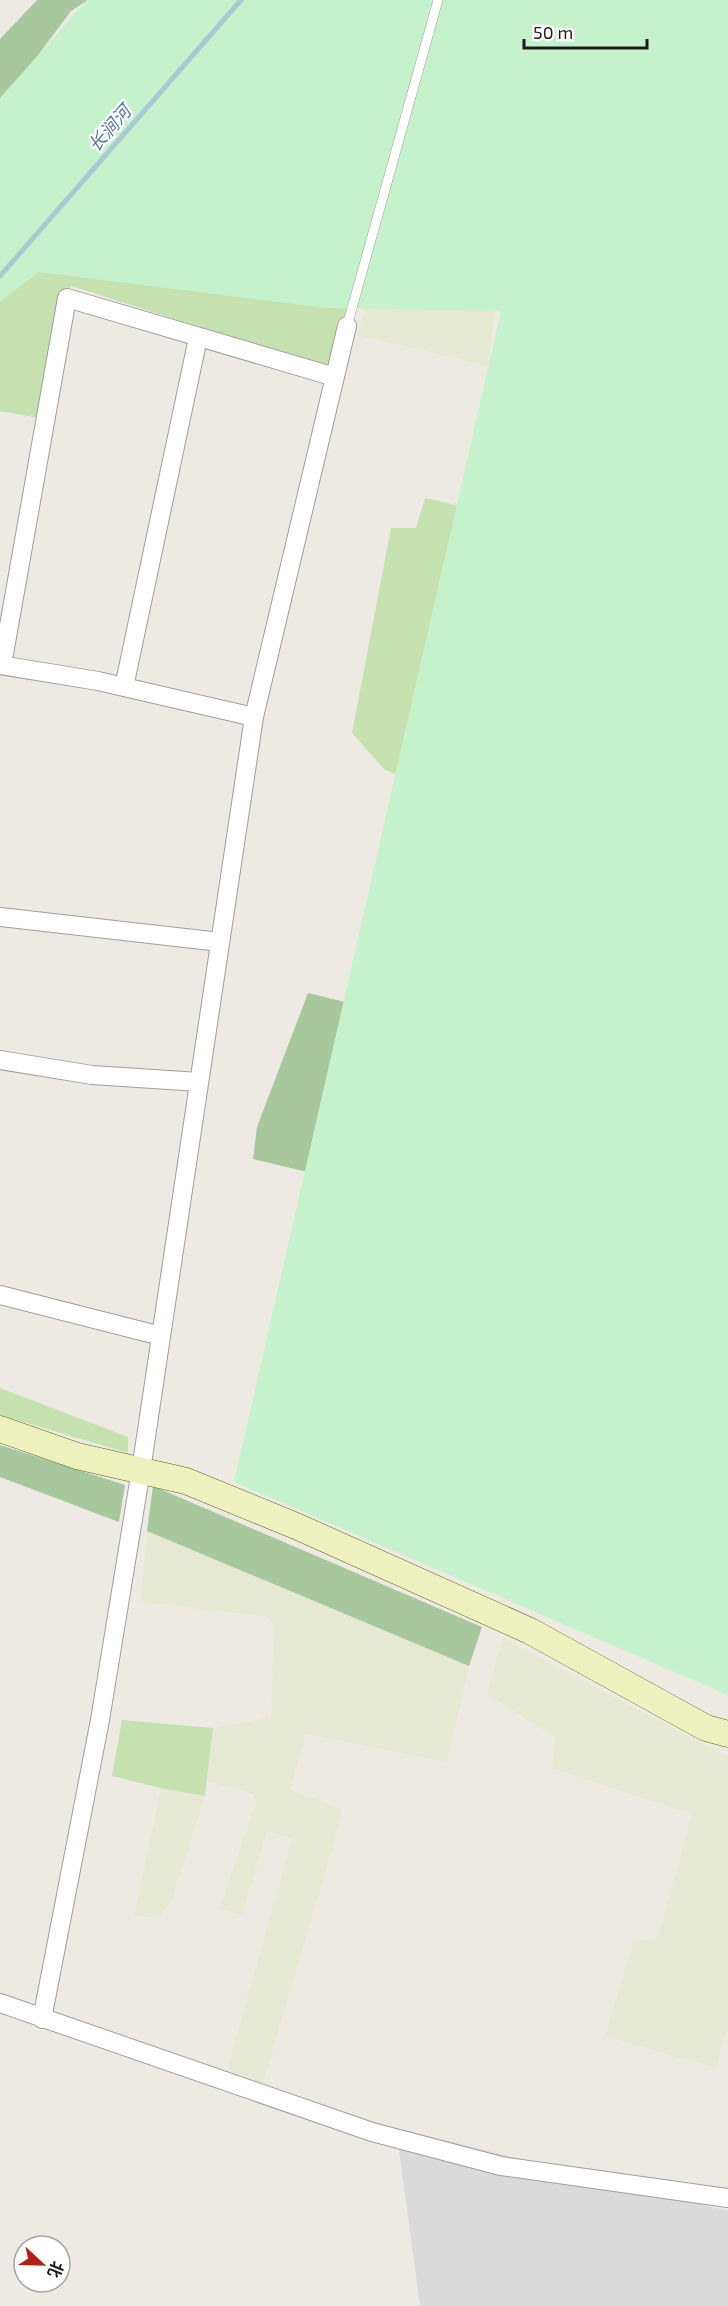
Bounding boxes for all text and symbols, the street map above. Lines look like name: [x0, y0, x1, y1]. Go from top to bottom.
scale bar: [524, 12, 647, 50]
text: 50 m: [533, 21, 573, 43]
water label: 长涧河: [83, 98, 137, 156]
north arrow: [12, 2234, 72, 2294]
text: 北: [45, 2259, 68, 2281]

